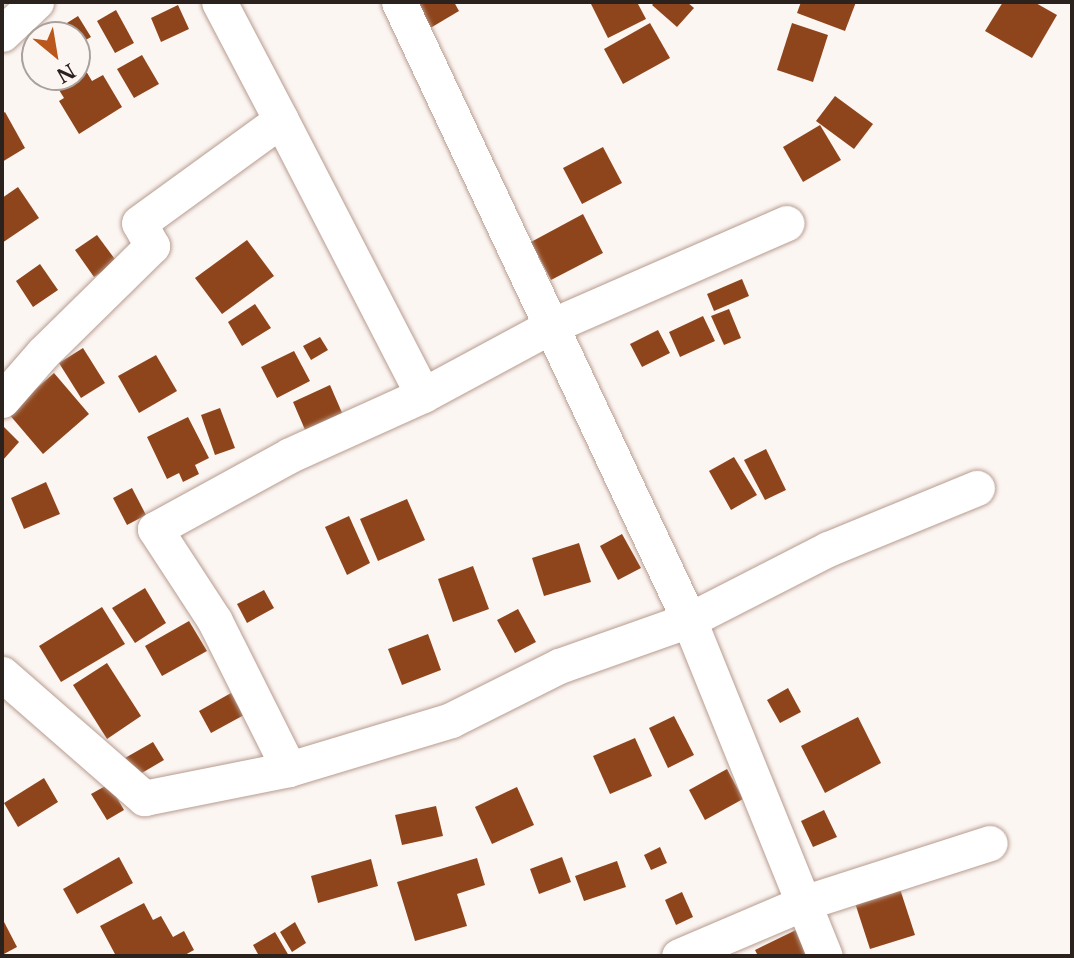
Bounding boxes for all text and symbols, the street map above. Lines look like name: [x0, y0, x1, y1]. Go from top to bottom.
north arrow: [21, 21, 91, 91]
text: N: [52, 58, 79, 87]

